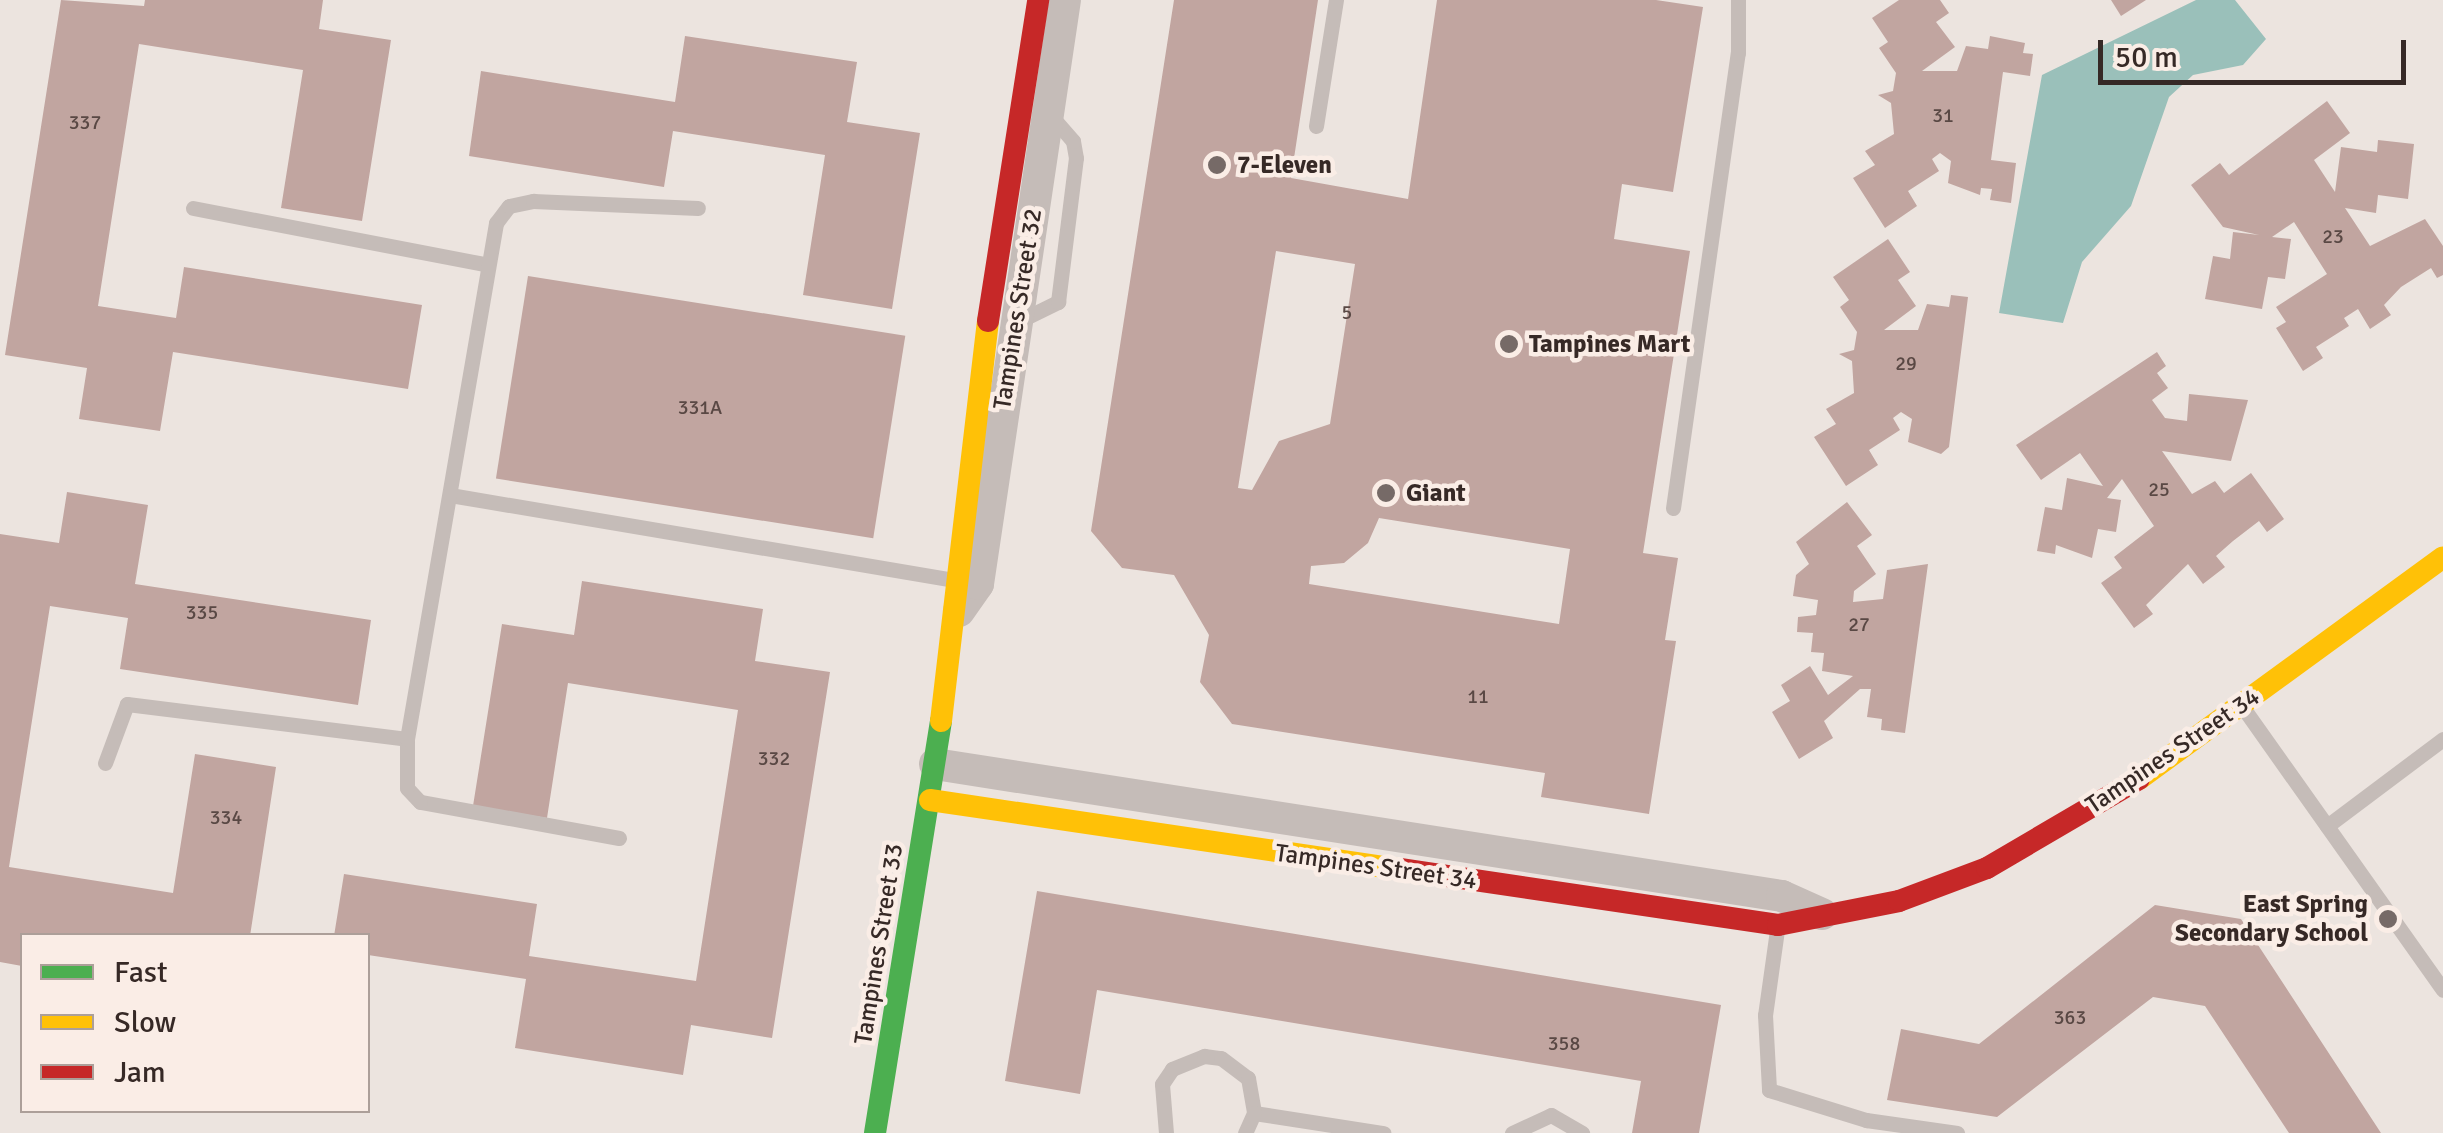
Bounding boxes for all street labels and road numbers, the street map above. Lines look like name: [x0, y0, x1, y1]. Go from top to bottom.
street label: Tampines Street 32: [987, 206, 1049, 412]
street label: Tampines Street 34: [2080, 682, 2266, 820]
street label: Tampines Street 34: [1273, 838, 1479, 896]
street label: Tampines Street 33: [848, 841, 910, 1047]

